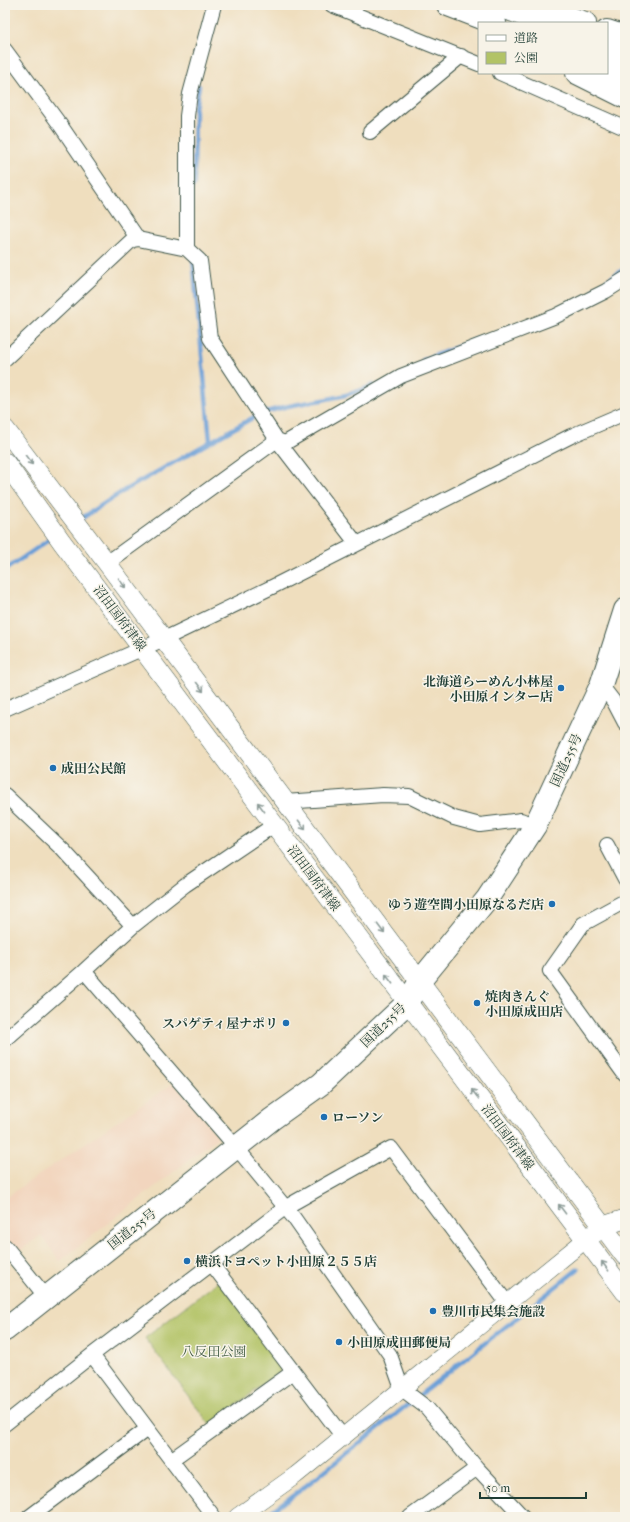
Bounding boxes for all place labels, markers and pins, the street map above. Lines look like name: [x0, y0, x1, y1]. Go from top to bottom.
place label: 北海道らーめん小林屋 小田原インター店: [423, 674, 553, 704]
marker: 北海道らーめん小林屋 小田原インター店: [556, 683, 566, 693]
place label: 成田公民館: [61, 761, 126, 776]
marker: 成田公民館: [48, 763, 58, 773]
place label: ゆう遊空間小田原なるだ店: [388, 897, 544, 912]
marker: ゆう遊空間小田原なるだ店: [547, 899, 557, 909]
place label: 焼肉きんぐ 小田原成田店: [485, 989, 563, 1019]
marker: 焼肉きんぐ 小田原成田店: [472, 998, 482, 1008]
place label: スパゲティ屋ナポリ: [162, 1016, 278, 1031]
marker: スパゲティ屋ナポリ: [281, 1018, 291, 1028]
place label: ローソン: [332, 1110, 383, 1125]
marker: ローソン: [319, 1112, 329, 1122]
place label: 横浜トヨペット小田原２５５店: [195, 1254, 377, 1269]
marker: 横浜トヨペット小田原２５５店: [182, 1256, 192, 1266]
place label: 豊川市民集会施設: [441, 1304, 545, 1319]
marker: 豊川市民集会施設: [428, 1306, 438, 1316]
place label: 小田原成田郵便局: [347, 1335, 451, 1350]
marker: 小田原成田郵便局: [334, 1337, 344, 1347]

